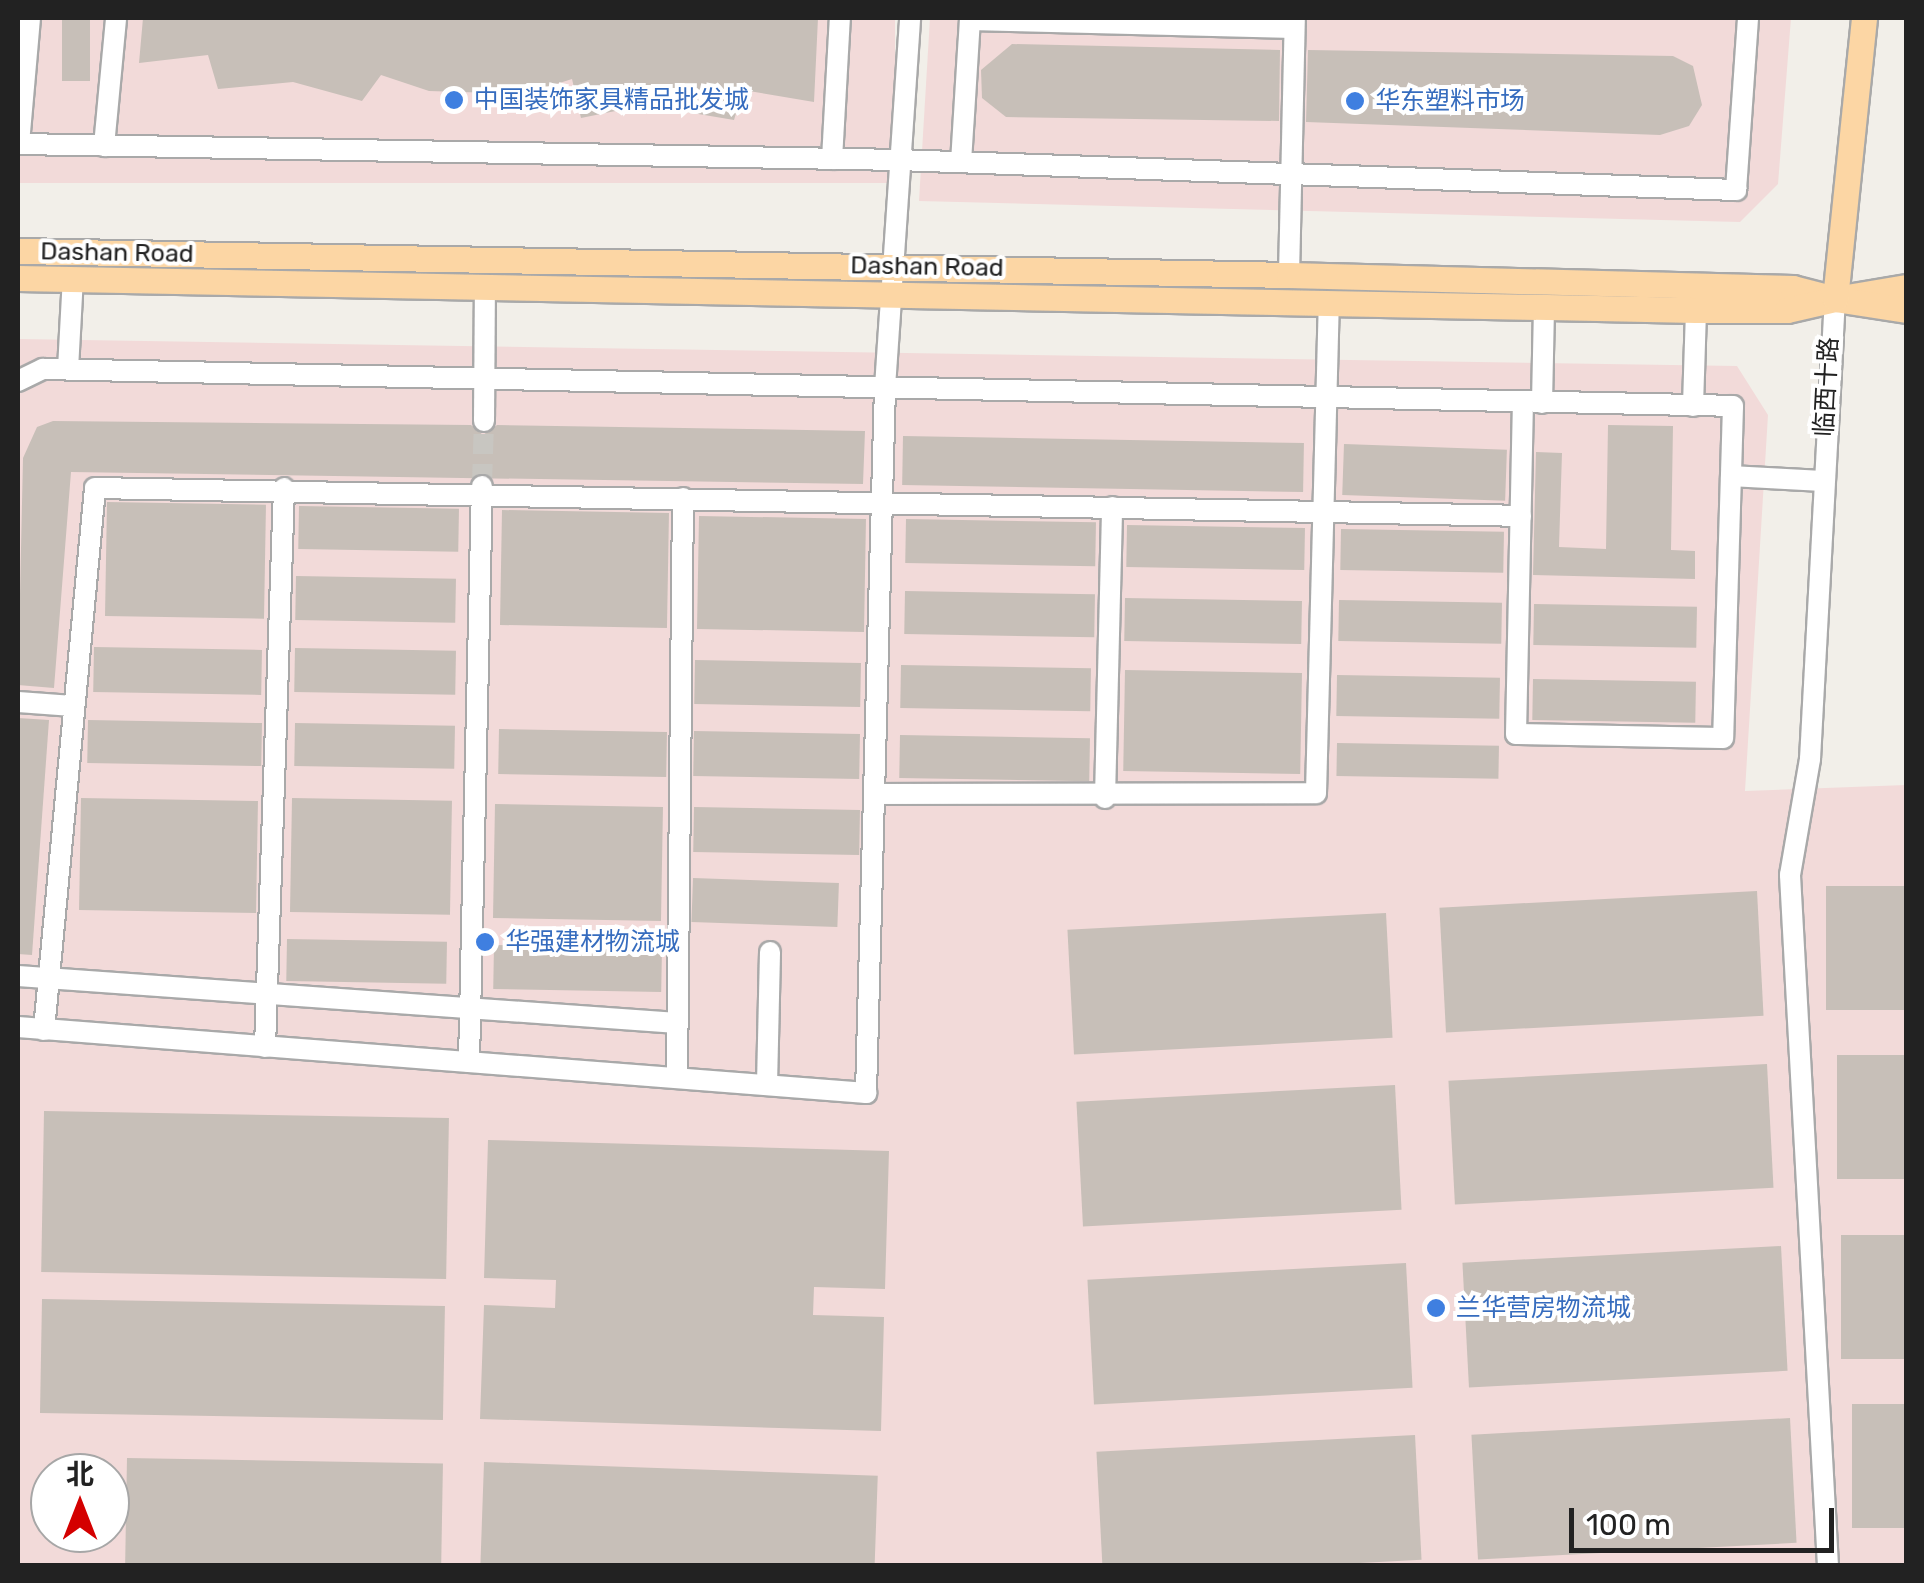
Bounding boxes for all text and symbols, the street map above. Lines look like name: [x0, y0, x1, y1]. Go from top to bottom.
place label: 中国装饰家具精品批发城: [474, 85, 749, 115]
place label: 华东塑料市场: [1375, 86, 1525, 116]
marker: 中国装饰家具精品批发城: [443, 89, 465, 111]
marker: 华东塑料市场: [1344, 90, 1366, 112]
street label: Dashan Road: [40, 237, 194, 269]
street label: Dashan Road: [850, 251, 1004, 283]
street label: 临西十路: [1809, 336, 1845, 438]
place label: 华强建材物流城: [505, 927, 680, 957]
marker: 华强建材物流城: [474, 931, 496, 953]
place label: 兰华营房物流城: [1456, 1293, 1631, 1323]
marker: 兰华营房物流城: [1425, 1297, 1447, 1319]
north arrow: [30, 1453, 130, 1553]
text: 北: [66, 1458, 94, 1491]
scale bar: [1574, 1488, 1839, 1550]
text: 100 m: [1586, 1507, 1671, 1543]

